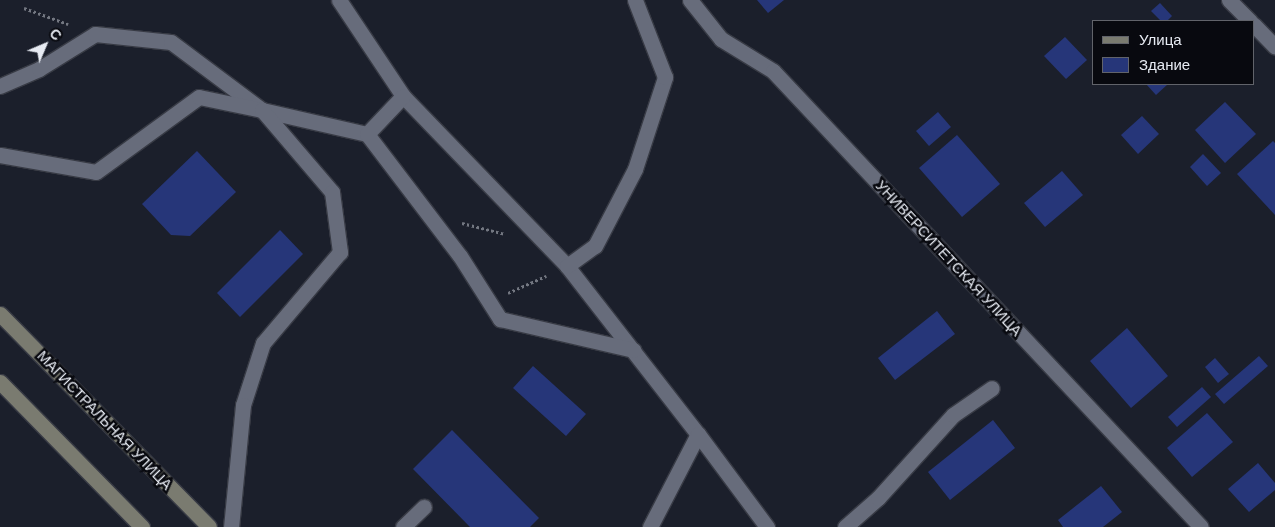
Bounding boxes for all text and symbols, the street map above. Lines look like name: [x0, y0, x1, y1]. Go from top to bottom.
north arrow: [20, 20, 70, 70]
legend: [1092, 20, 1255, 85]
text: С: [46, 25, 65, 44]
text: Улица: [1139, 31, 1182, 48]
text: Здание: [1139, 56, 1190, 73]
street label: УНИВЕРСИТЕТСКАЯ УЛИЦА: [872, 176, 1026, 340]
street label: МАГИСТРАЛЬНАЯ УЛИЦА: [34, 347, 176, 493]

